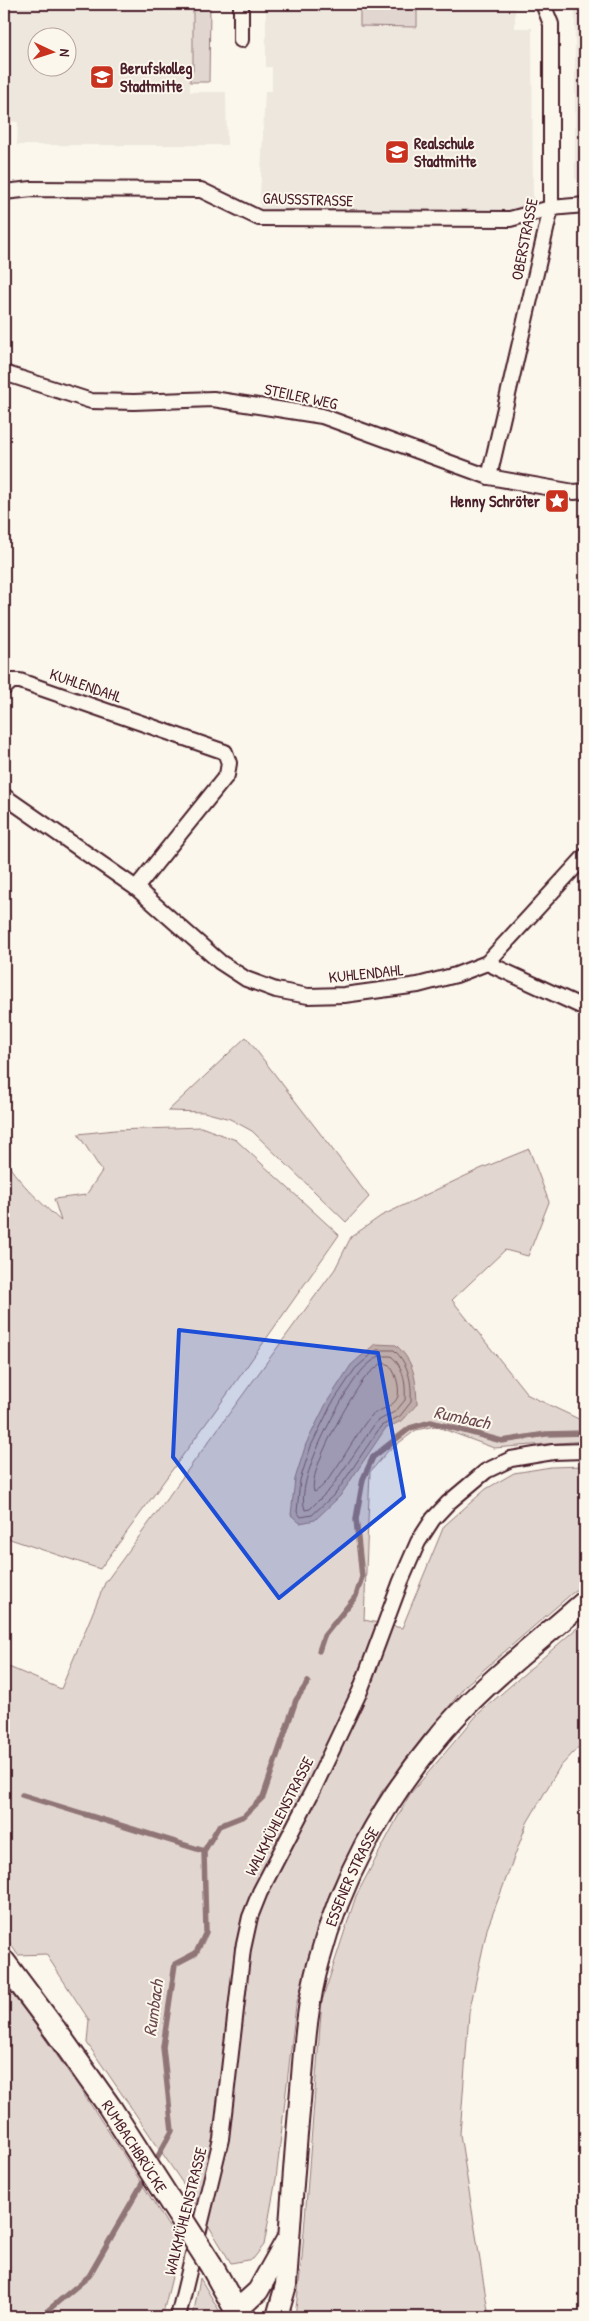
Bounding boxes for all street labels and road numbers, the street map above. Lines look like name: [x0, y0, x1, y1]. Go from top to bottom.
street label: GAUSSSTRASSE: [262, 186, 354, 212]
street label: OBERSTRASSE: [505, 196, 543, 282]
street label: STEILER WEG: [262, 378, 340, 415]
street label: KUHLENDAHL: [47, 662, 125, 708]
street label: KUHLENDAHL: [328, 958, 405, 988]
street label: WALKMÜHLENSTRASSE: [239, 1753, 319, 1879]
street label: ESSENER STRASSE: [319, 1823, 384, 1929]
street label: RUMBACHBRÜCKE: [97, 2095, 173, 2197]
street label: WALKMÜHLENSTRASSE: [158, 2145, 212, 2277]

